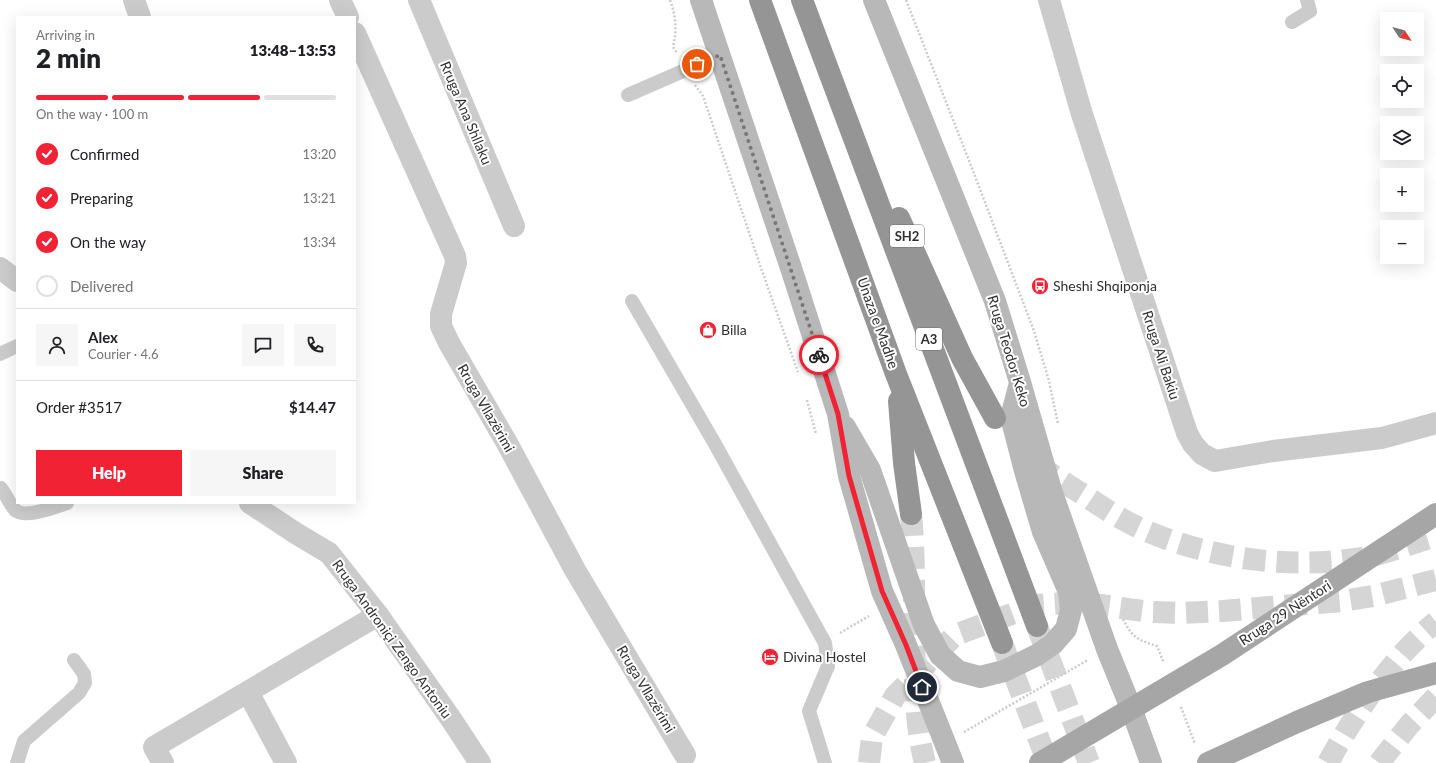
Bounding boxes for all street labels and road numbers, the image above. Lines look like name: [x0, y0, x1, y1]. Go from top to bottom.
street label: Rruga Ana Shllaku: [437, 59, 496, 167]
road number: SH2: [890, 225, 924, 247]
street label: Unaza e Madhe: [854, 275, 903, 371]
street label: Rruga Teodor Keko: [984, 293, 1035, 409]
street label: Rruga Ali Bakiu: [1139, 308, 1184, 402]
road number: A3: [916, 328, 942, 350]
street label: Rruga Vllazërimi: [454, 361, 518, 455]
street label: Rruga Androniçi Zengo Antoniu: [329, 556, 456, 721]
street label: Rruga 29 Nëntori: [1236, 577, 1334, 649]
street label: Rruga Vllazërimi: [614, 642, 679, 735]

